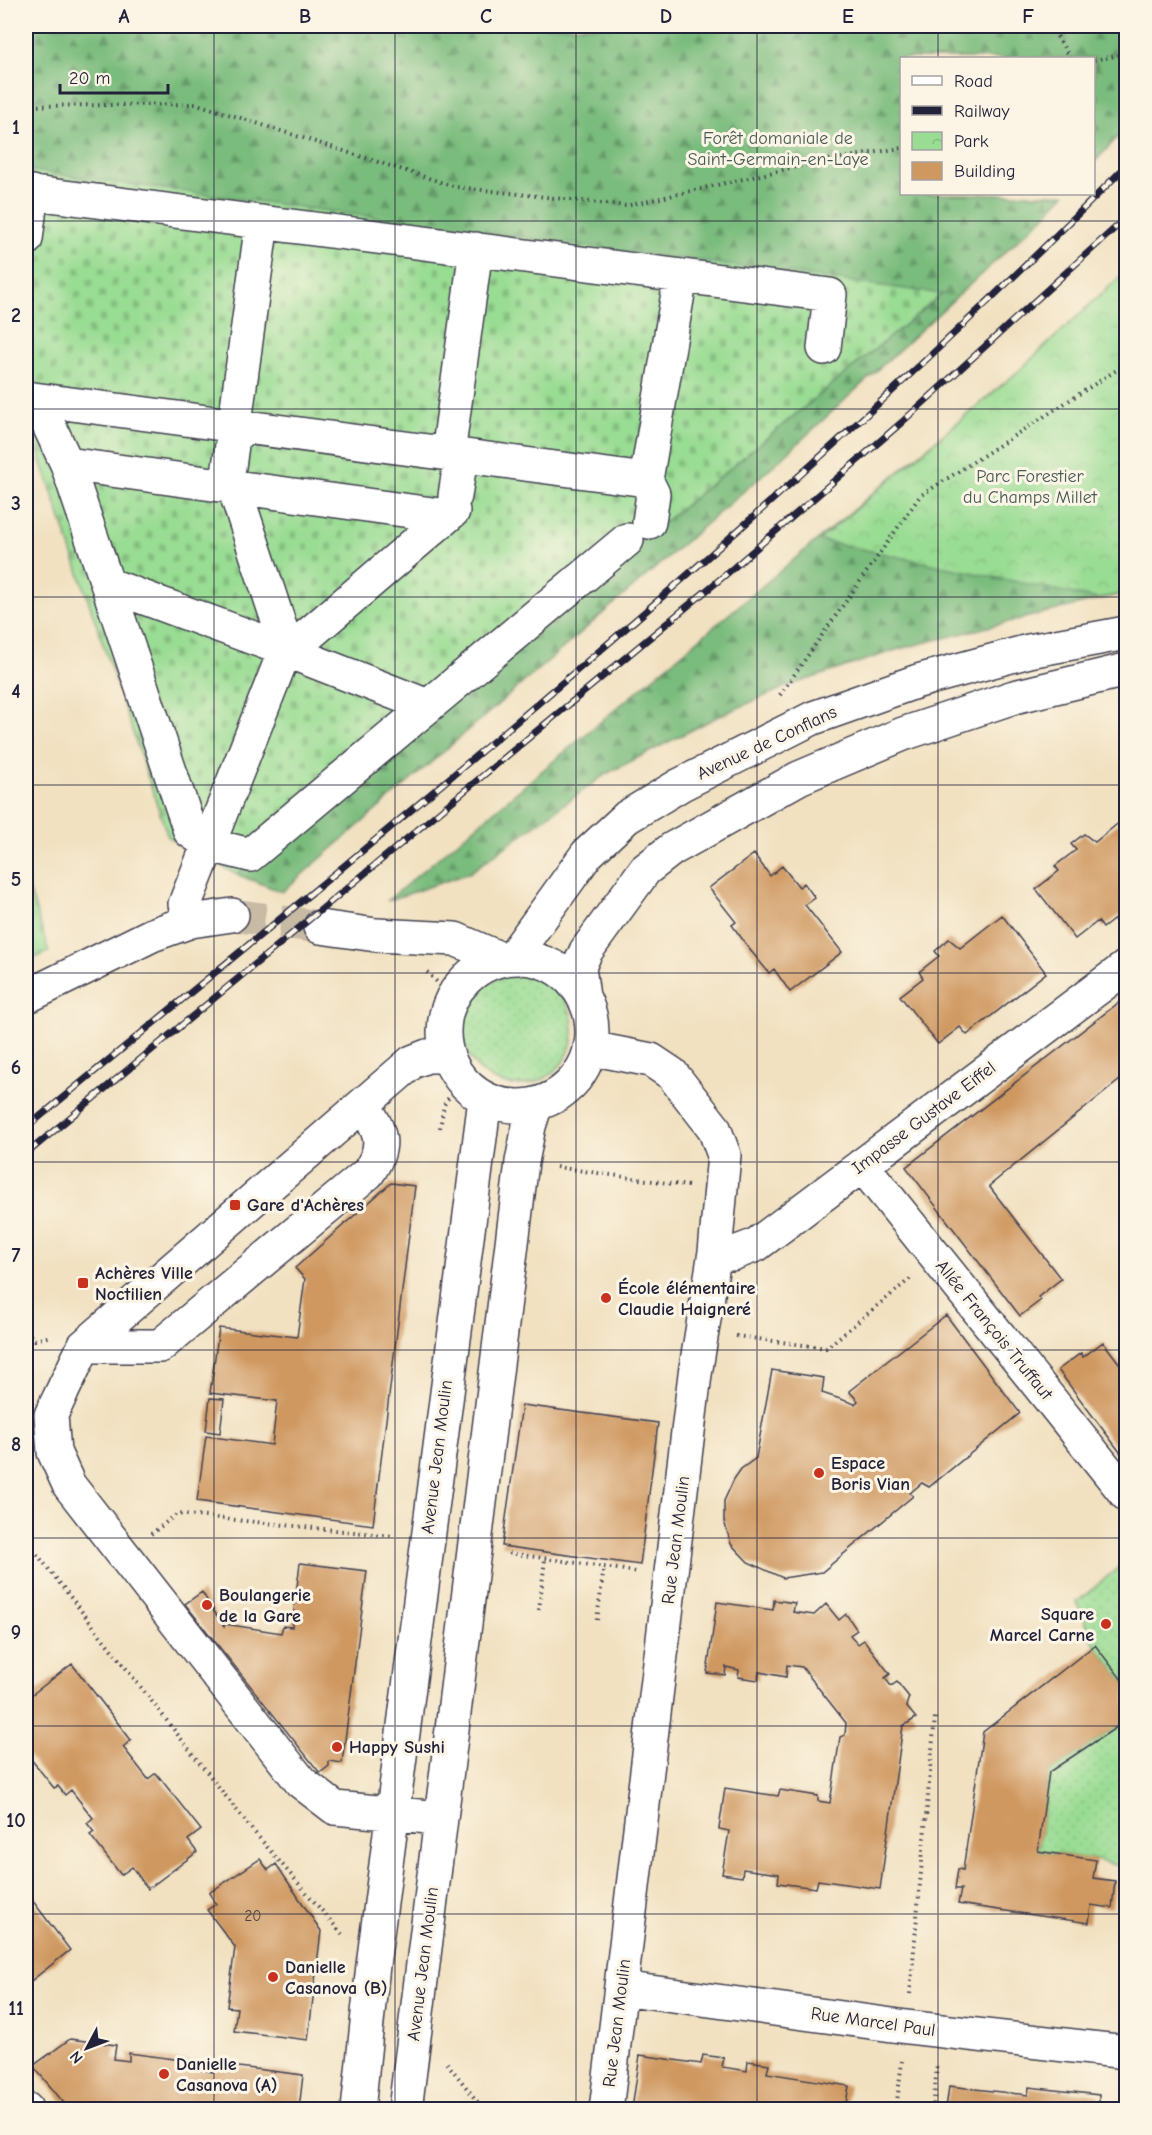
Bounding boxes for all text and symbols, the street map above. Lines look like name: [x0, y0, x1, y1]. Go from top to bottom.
text: A: [118, 5, 130, 28]
text: B: [299, 5, 311, 28]
text: C: [480, 5, 492, 28]
text: D: [660, 5, 672, 28]
text: E: [842, 5, 854, 28]
text: F: [1022, 5, 1034, 28]
scale bar: [60, 57, 168, 95]
legend: [900, 57, 1095, 195]
text: 20 m: [69, 68, 110, 89]
text: Road: [954, 71, 993, 92]
text: Railway: [954, 101, 1011, 122]
text: 1: [12, 116, 20, 139]
park label: Forêt domaniale de Saint-Germain-en-Laye: [687, 128, 869, 170]
text: Park: [954, 131, 989, 152]
text: Building: [954, 161, 1016, 182]
text: 2: [11, 304, 21, 327]
park label: Parc Forestier du Champs Millet: [963, 466, 1098, 508]
text: 3: [11, 492, 21, 515]
text: 4: [11, 680, 21, 703]
street label: Avenue de Conflans: [694, 701, 840, 785]
text: 5: [11, 868, 21, 891]
text: 6: [11, 1056, 21, 1079]
street label: Impasse Gustave Eiffel: [848, 1057, 1000, 1179]
place label: Gare d'Achères: [247, 1195, 364, 1216]
marker: Gare d'Achères: [228, 1198, 242, 1212]
text: 7: [12, 1244, 21, 1267]
street label: Allée François Truffaut: [931, 1256, 1057, 1405]
place label: Achères Ville Noctilien: [95, 1263, 193, 1305]
marker: Achères Ville Noctilien: [76, 1276, 90, 1290]
place label: École élémentaire Claudie Haigneré: [618, 1277, 756, 1320]
marker: École élémentaire Claudie Haigneré: [599, 1291, 613, 1305]
street label: Avenue Jean Moulin: [417, 1379, 457, 1535]
text: 8: [11, 1433, 21, 1456]
place label: Espace Boris Vian: [831, 1453, 910, 1495]
marker: Espace Boris Vian: [812, 1466, 826, 1480]
street label: Rue Jean Moulin: [658, 1475, 694, 1605]
place label: Boulangerie de la Gare: [219, 1585, 311, 1627]
marker: Boulangerie de la Gare: [200, 1598, 214, 1612]
place label: Square Marcel Carne: [990, 1604, 1094, 1646]
marker: Square Marcel Carne: [1099, 1617, 1113, 1631]
text: 9: [11, 1621, 21, 1644]
place label: Happy Sushi: [349, 1737, 445, 1758]
marker: Happy Sushi: [330, 1740, 344, 1754]
text: 10: [6, 1809, 26, 1832]
street label: Avenue Jean Moulin: [403, 1886, 443, 2042]
house number: 20: [245, 1907, 261, 1925]
place label: Danielle Casanova (B): [285, 1957, 388, 1999]
street label: Rue Jean Moulin: [599, 1958, 635, 2088]
marker: Danielle Casanova (B): [266, 1970, 280, 1984]
text: 11: [8, 1997, 24, 2020]
street label: Rue Marcel Paul: [809, 2003, 937, 2041]
north arrow: [57, 2018, 117, 2078]
text: N: [66, 2047, 87, 2067]
place label: Danielle Casanova (A): [176, 2054, 277, 2096]
marker: Danielle Casanova (A): [157, 2067, 171, 2081]

